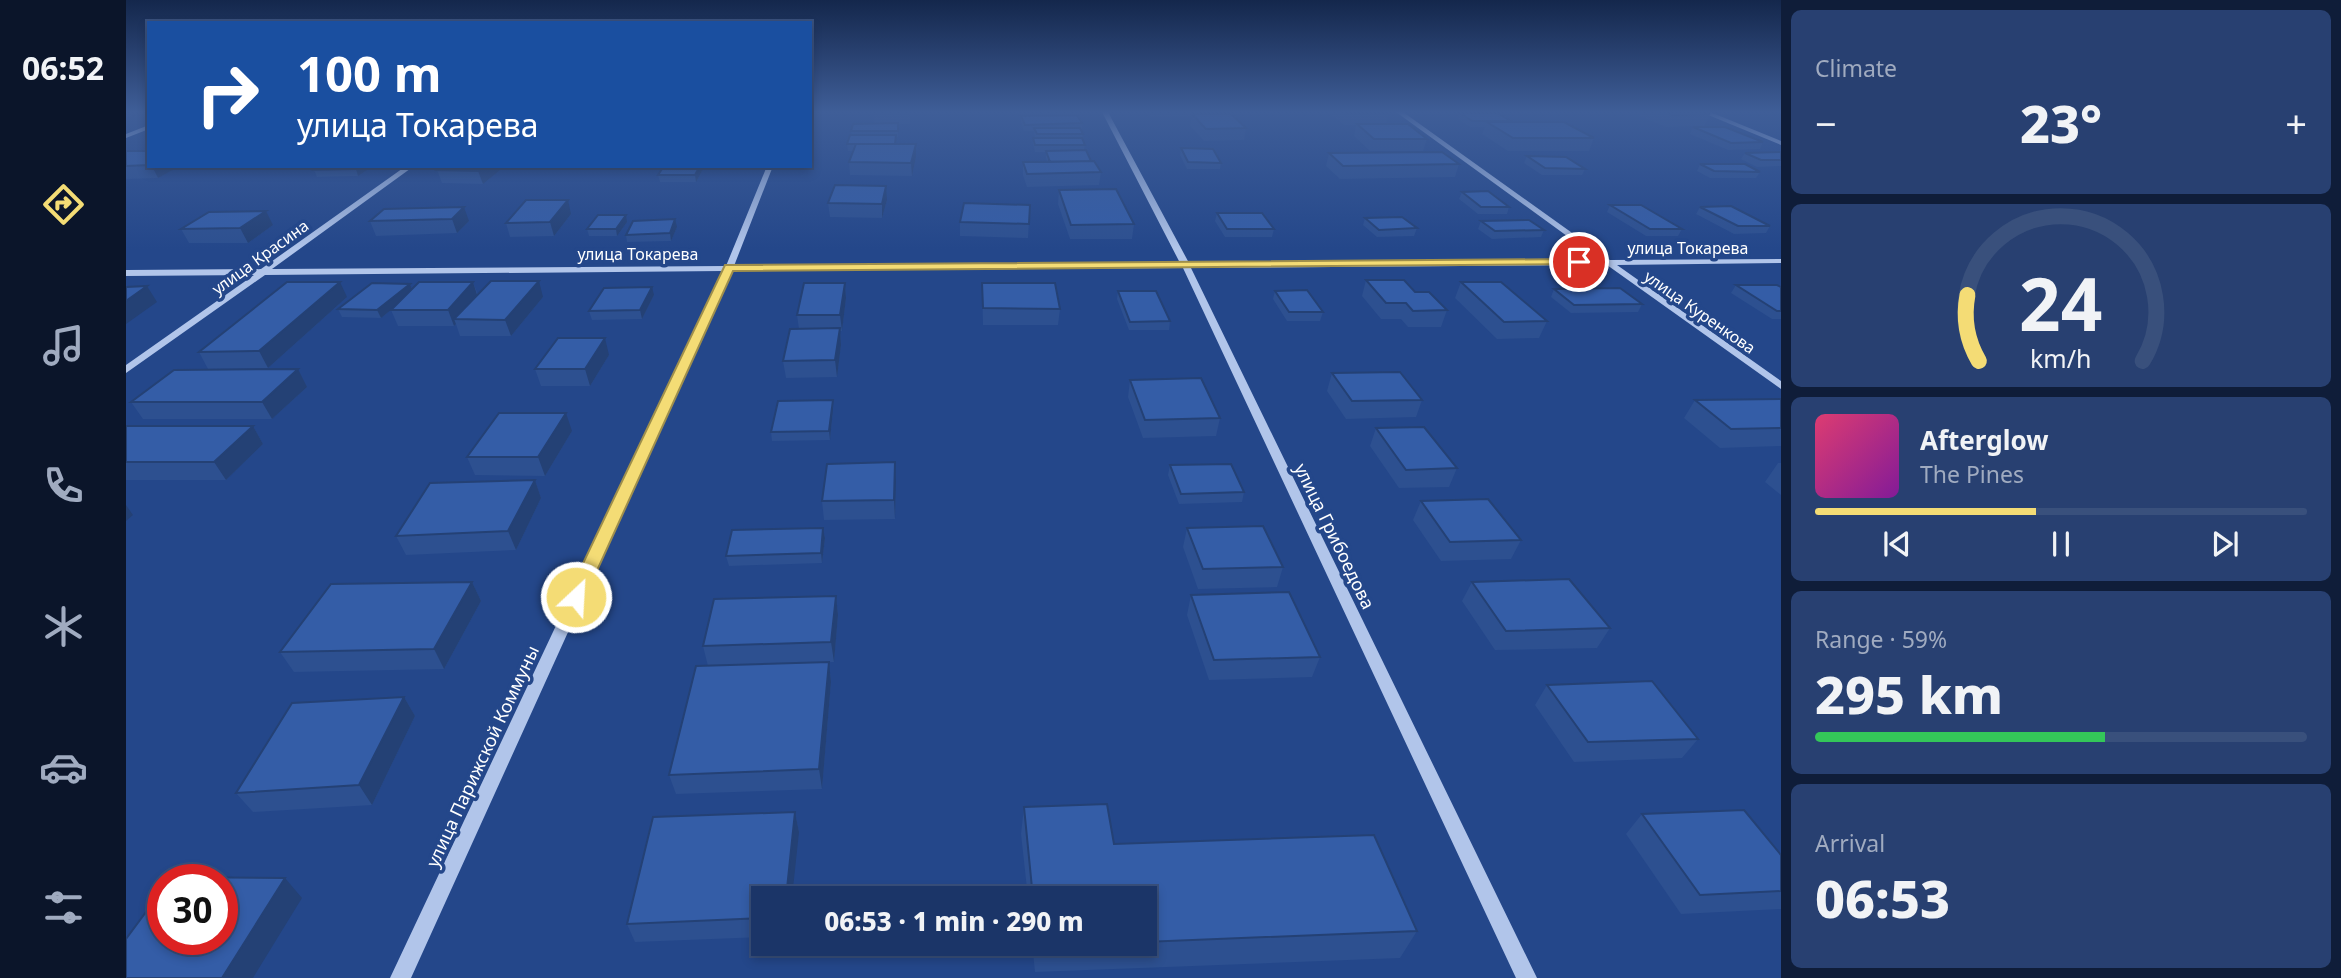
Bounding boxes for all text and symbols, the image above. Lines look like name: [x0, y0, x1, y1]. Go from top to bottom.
text: 100 m: [297, 40, 442, 106]
text: 06:52: [22, 46, 104, 89]
icon: right: [182, 49, 273, 140]
text: Climate: [1815, 52, 1897, 84]
text: 23°: [2020, 87, 2102, 158]
text: −: [1815, 97, 1837, 149]
text: +: [2285, 97, 2307, 149]
text: улица Токарева: [297, 103, 539, 146]
icon: directions: [39, 180, 88, 229]
street label: улица Красина: [207, 214, 313, 300]
pin: [1549, 232, 1609, 292]
street label: улица Токарева: [1628, 237, 1748, 259]
street label: улица Токарева: [578, 243, 698, 265]
icon: arrive: [1560, 243, 1598, 281]
text: 24: [2019, 254, 2103, 353]
street label: улица Куренкова: [1640, 265, 1760, 359]
icon: music: [39, 321, 88, 370]
text: km/h: [2030, 341, 2092, 375]
text: Afterglow: [1920, 422, 2048, 458]
text: The Pines: [1920, 458, 2024, 490]
street label: улица Грибоедова: [1289, 459, 1381, 613]
icon: phone: [39, 461, 88, 510]
icon: previous: [1878, 525, 1916, 563]
icon: pause: [2042, 525, 2080, 563]
icon: next: [2206, 525, 2244, 563]
position arrow: [539, 560, 613, 634]
icon: climate: [39, 602, 88, 651]
text: Range · 59%: [1815, 623, 1947, 655]
street label: улица Парижской Коммуны: [420, 641, 544, 871]
text: 295 km: [1815, 658, 2003, 729]
icon: car: [39, 743, 88, 792]
text: Arrival: [1815, 827, 1885, 859]
text: 06:53: [1815, 862, 1950, 933]
speed limit sign: 30: [147, 864, 238, 955]
icon: filters: [39, 883, 88, 932]
text: 06:53 · 1 min · 290 m: [824, 903, 1084, 939]

